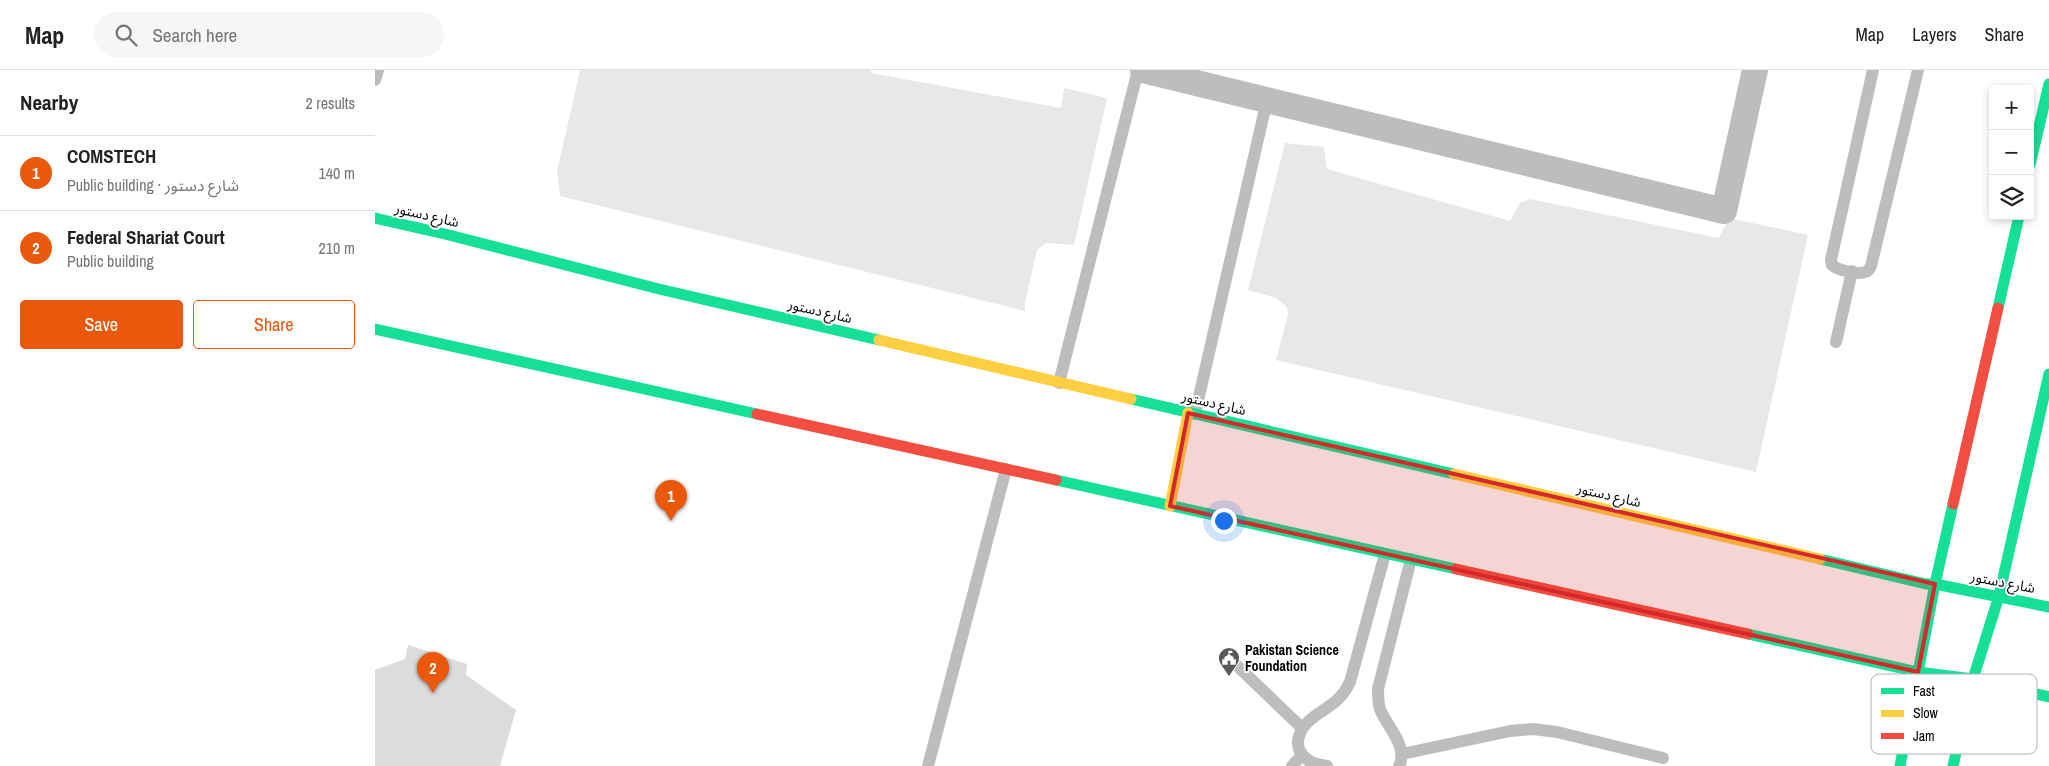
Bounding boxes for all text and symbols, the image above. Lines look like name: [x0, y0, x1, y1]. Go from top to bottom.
search box: [94, 12, 444, 57]
text: Map: [25, 19, 64, 51]
icon: search: [112, 21, 140, 49]
text: Search here: [152, 22, 237, 48]
text: Map: [1856, 22, 1884, 47]
text: Layers: [1912, 22, 1957, 47]
text: Share: [1985, 22, 2024, 47]
map controls: [1989, 85, 2034, 220]
button: +: [1989, 85, 2034, 130]
text: Nearby: [20, 88, 78, 117]
text: 2 results: [305, 92, 355, 114]
button: −: [1989, 130, 2034, 175]
text: COMSTECH: [67, 143, 156, 169]
text: 1: [32, 162, 40, 184]
text: 140 m: [319, 162, 355, 184]
text: Public building · شارع دستور: [67, 174, 239, 196]
button: layers: [1989, 175, 2034, 220]
street label: شارع دستور: [392, 199, 461, 233]
text: Federal Shariat Court: [67, 224, 225, 250]
text: 2: [32, 237, 40, 259]
text: 210 m: [319, 237, 355, 259]
text: Public building: [67, 250, 154, 272]
street label: شارع دستور: [785, 295, 854, 329]
button: Save: [20, 300, 183, 349]
button: Share: [193, 300, 355, 349]
street label: شارع دستور: [1179, 387, 1248, 421]
street label: شارع دستور: [1574, 479, 1643, 513]
pin: 1: [655, 480, 687, 521]
your location: [1211, 508, 1237, 534]
street label: شارع دستور: [1968, 567, 2037, 599]
place label: Pakistan Science Foundation: [1245, 641, 1339, 675]
public building icon: Pakistan Science Foundation: [1217, 646, 1241, 677]
pin: 2: [417, 652, 449, 693]
legend: [1871, 674, 2037, 754]
text: Fast: [1913, 682, 1935, 700]
text: Slow: [1913, 704, 1939, 722]
text: Jam: [1913, 727, 1935, 745]

